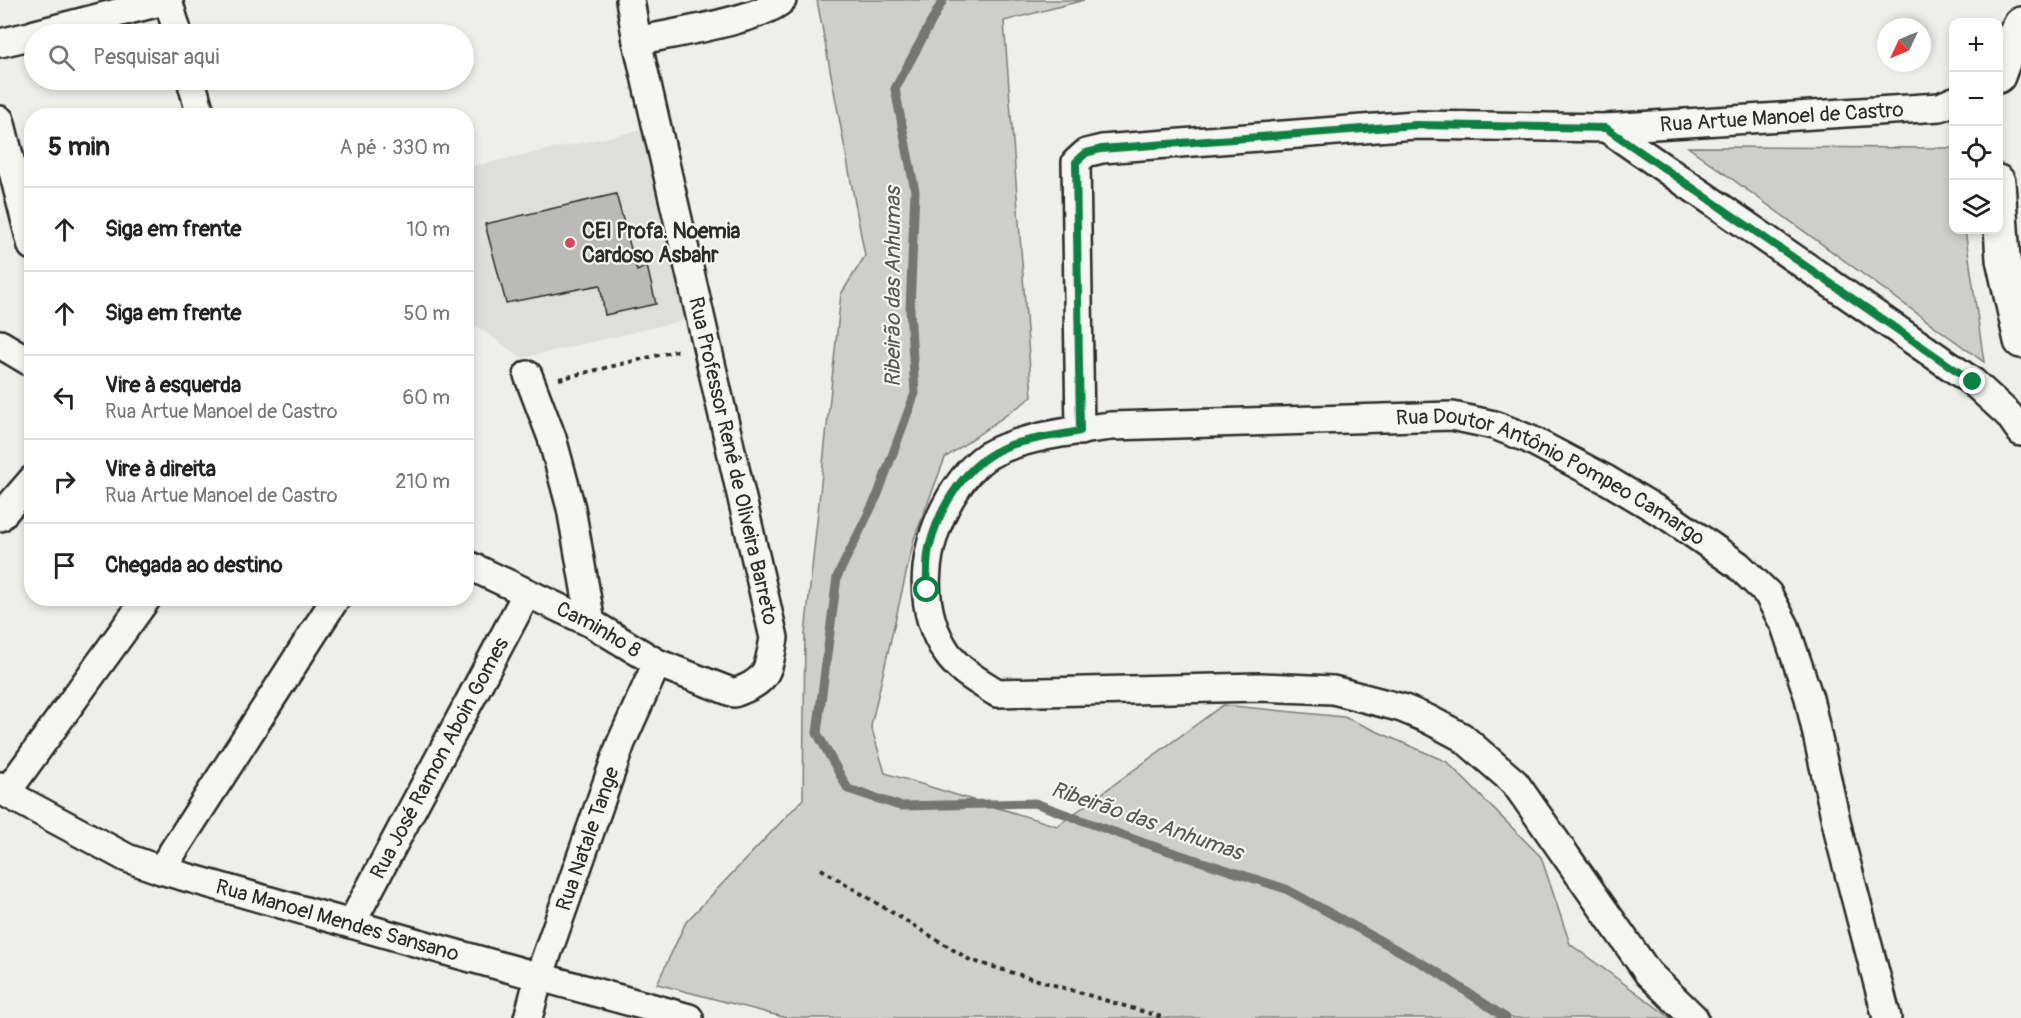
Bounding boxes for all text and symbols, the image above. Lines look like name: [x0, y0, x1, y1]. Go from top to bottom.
north arrow: [1877, 18, 1931, 72]
map controls: [1949, 18, 2003, 234]
button: +: [1949, 18, 2003, 72]
search box: [24, 24, 474, 90]
icon: search: [45, 41, 78, 74]
text: Pesquisar aqui: [93, 43, 219, 71]
button: −: [1949, 72, 2003, 126]
street label: Rua Artue Manoel de Castro: [1659, 96, 1905, 138]
button: locate: [1949, 126, 2003, 180]
text: 5 min: [48, 131, 110, 163]
text: A pé · 330 m: [339, 135, 450, 160]
button: layers: [1949, 180, 2003, 234]
water label: Ribeirão das Anhumas: [879, 184, 907, 387]
icon: ahead: [48, 213, 81, 246]
text: Siga em frente: [105, 215, 241, 243]
text: 10 m: [406, 217, 450, 242]
place label: CEI Profa. Noemia Cardoso Asbahr: [582, 218, 740, 269]
marker: CEI Profa. Noemia Cardoso Asbahr: [563, 236, 577, 250]
street label: Rua Professor Renê de Oliveira Barreto: [682, 294, 784, 628]
icon: ahead: [48, 297, 81, 330]
text: Siga em frente: [105, 299, 241, 327]
text: 50 m: [403, 301, 450, 326]
route end: [1959, 368, 1985, 394]
text: Vire à esquerda: [105, 371, 241, 399]
icon: left: [48, 381, 81, 414]
text: 60 m: [403, 385, 450, 410]
text: Rua Artue Manoel de Castro: [105, 399, 338, 424]
street label: Rua Doutor Antônio Pompeo Camargo: [1395, 402, 1710, 552]
text: Vire à direita: [105, 455, 216, 483]
icon: right: [48, 465, 81, 498]
text: 210 m: [395, 469, 450, 494]
text: Rua Artue Manoel de Castro: [105, 483, 338, 508]
icon: arrive: [48, 549, 81, 582]
text: Chegada ao destino: [105, 551, 283, 579]
route start: [913, 576, 939, 602]
street label: Caminho 8: [552, 595, 646, 664]
street label: Rua José Ramon Aboin Gomes: [364, 632, 515, 884]
street label: Rua Natale Tange: [550, 762, 625, 914]
water label: Ribeirão das Anhumas: [1048, 775, 1248, 868]
street label: Rua Manoel Mendes Sansano: [213, 873, 462, 967]

